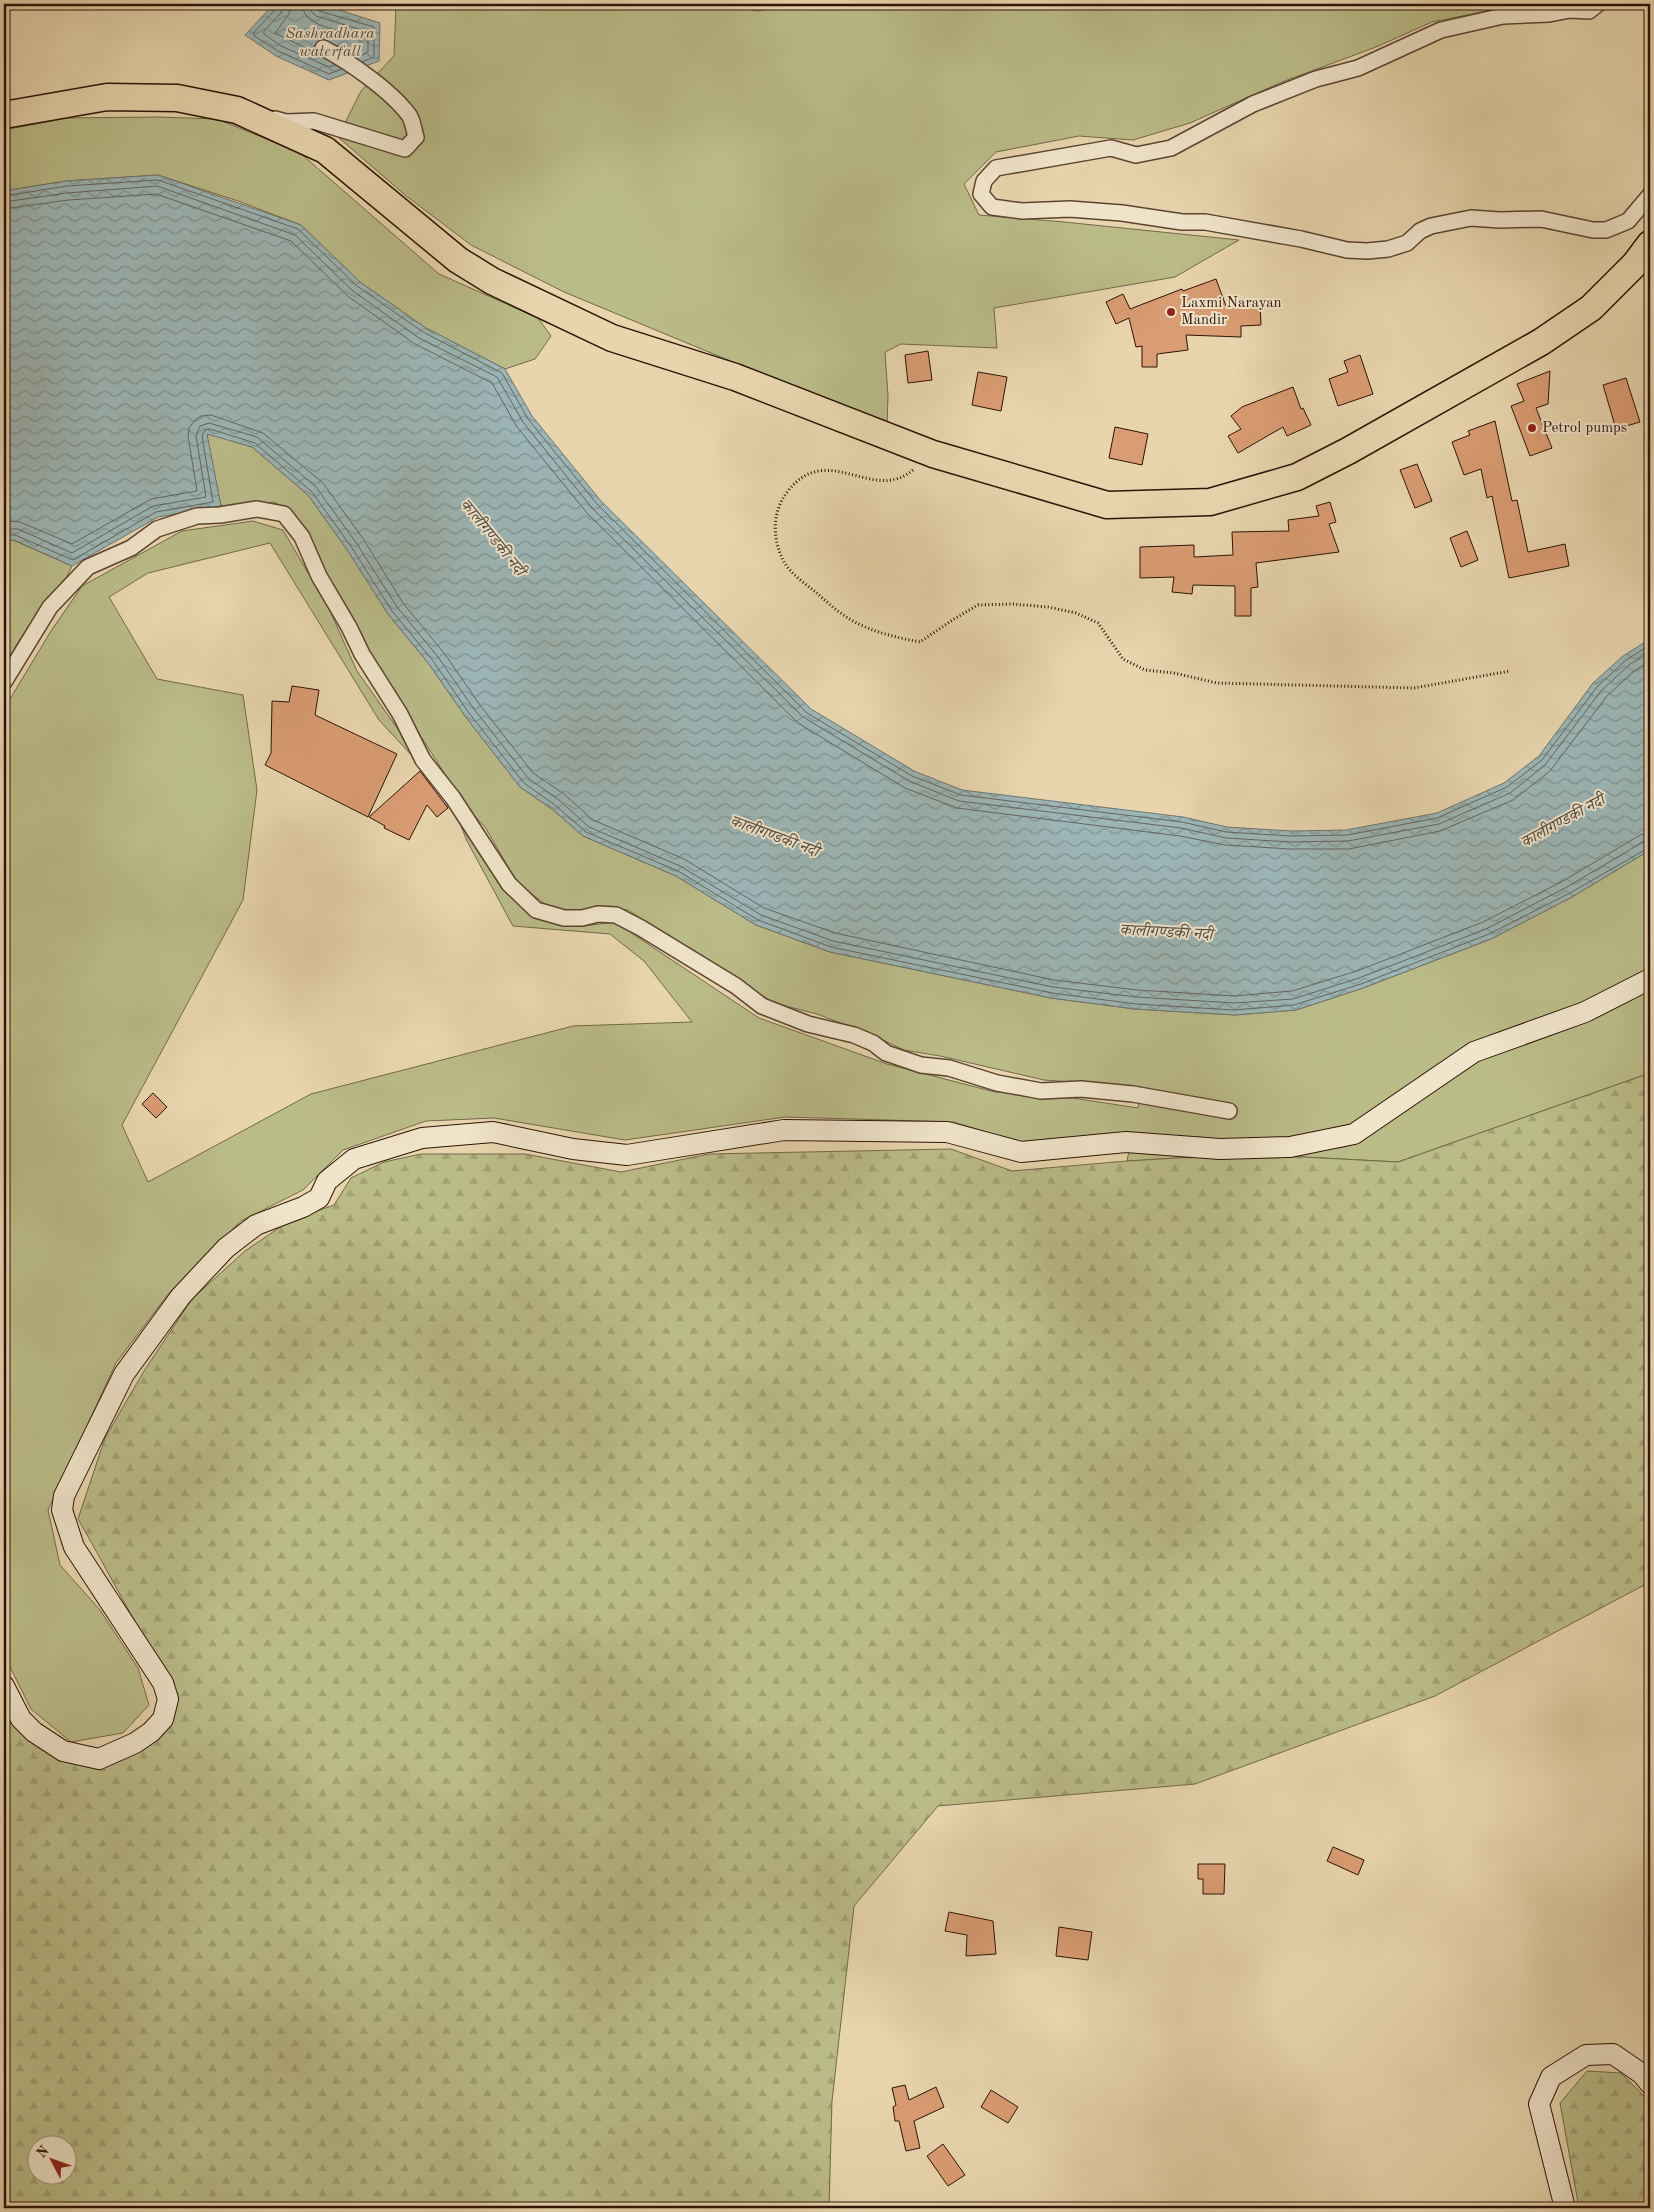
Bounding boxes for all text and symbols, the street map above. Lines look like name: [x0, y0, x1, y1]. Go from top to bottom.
water label: Sashradhara waterfall: [285, 26, 375, 60]
place label: Laxmi Narayan Mandir: [1181, 296, 1282, 328]
marker: Laxmi Narayan Mandir: [1165, 306, 1177, 318]
place label: Petrol pumps: [1542, 421, 1627, 436]
marker: Petrol pumps: [1526, 422, 1538, 434]
water label: कालीगण्डकी नदी: [456, 495, 532, 582]
water label: कालीगण्डकी नदी: [1517, 788, 1610, 852]
water label: कालीगण्डकी नदी: [728, 811, 824, 861]
water label: कालीगण्डकी नदी: [1119, 920, 1216, 944]
north arrow: [28, 2134, 78, 2184]
text: N: [34, 2143, 52, 2161]

